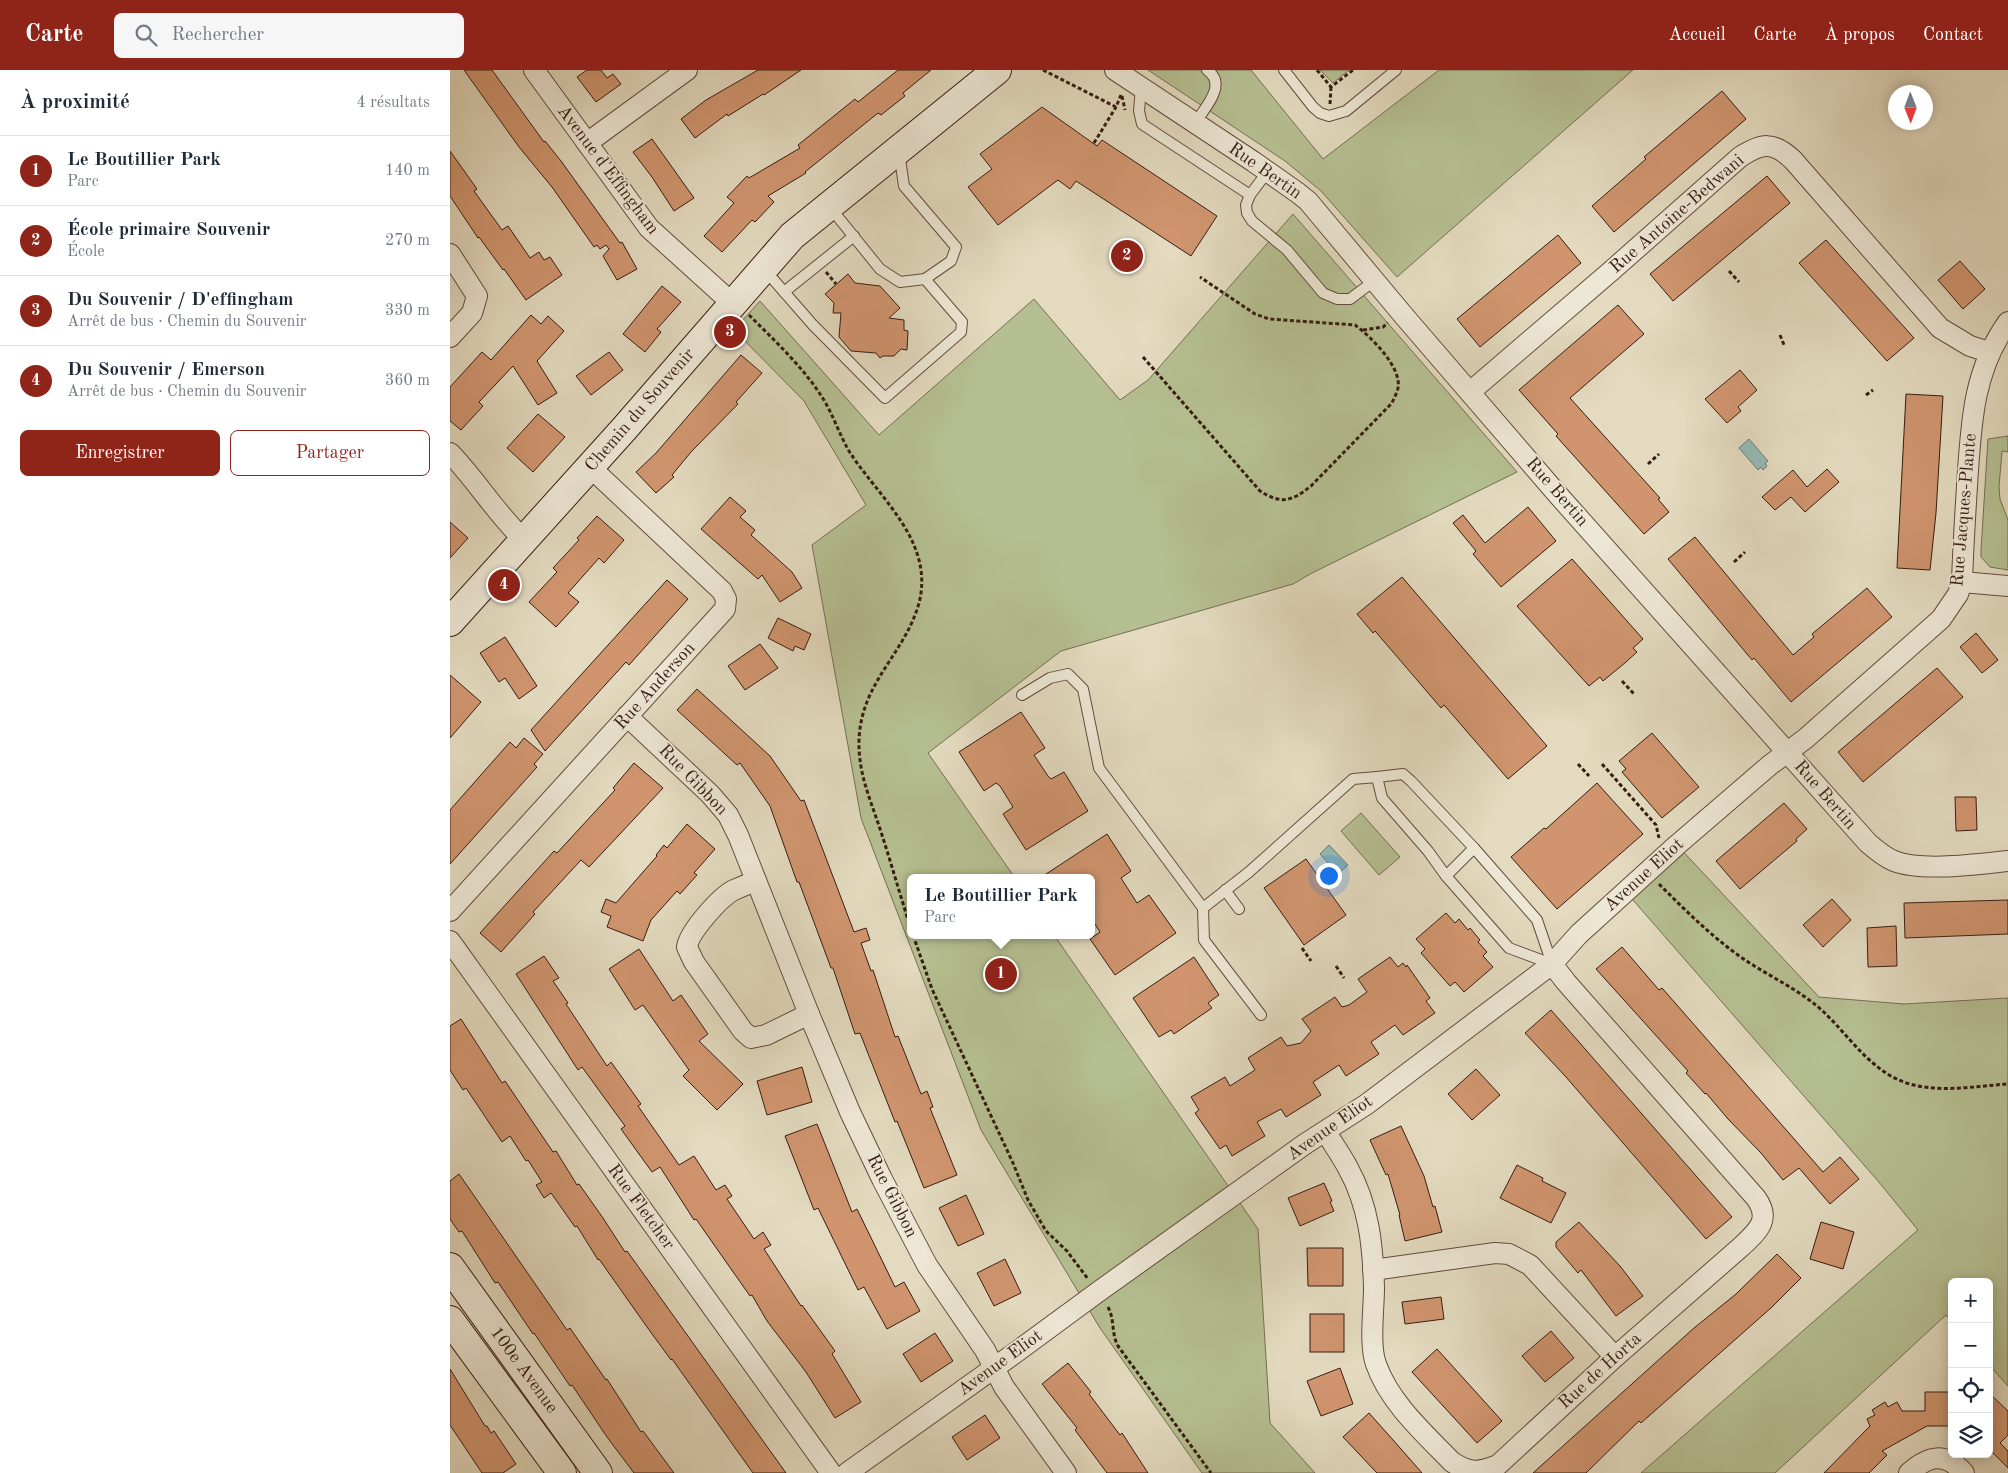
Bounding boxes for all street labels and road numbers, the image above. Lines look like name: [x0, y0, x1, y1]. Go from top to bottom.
street label: Avenue d'Effingham: [554, 102, 662, 238]
street label: Rue Bertin: [1225, 139, 1305, 203]
street label: Rue Antoine-Bedwani: [1607, 151, 1748, 277]
street label: Chemin du Souvenir: [582, 344, 699, 475]
street label: Rue Jacques-Plante: [1948, 433, 1980, 587]
street label: Rue Bertin: [1522, 454, 1592, 530]
street label: Rue Anderson: [611, 639, 699, 733]
street label: Rue Gibbon: [655, 741, 731, 819]
street label: Rue Bertin: [1790, 757, 1860, 833]
street label: Avenue Eliot: [1601, 835, 1687, 915]
street label: Avenue Eliot: [1284, 1092, 1376, 1164]
street label: Rue Gibbon: [863, 1151, 921, 1241]
street label: Rue Fletcher: [604, 1161, 678, 1254]
street label: 100e Avenue: [487, 1324, 561, 1416]
street label: Avenue Eliot: [954, 1326, 1046, 1400]
street label: Rue de Horta: [1555, 1329, 1645, 1413]

